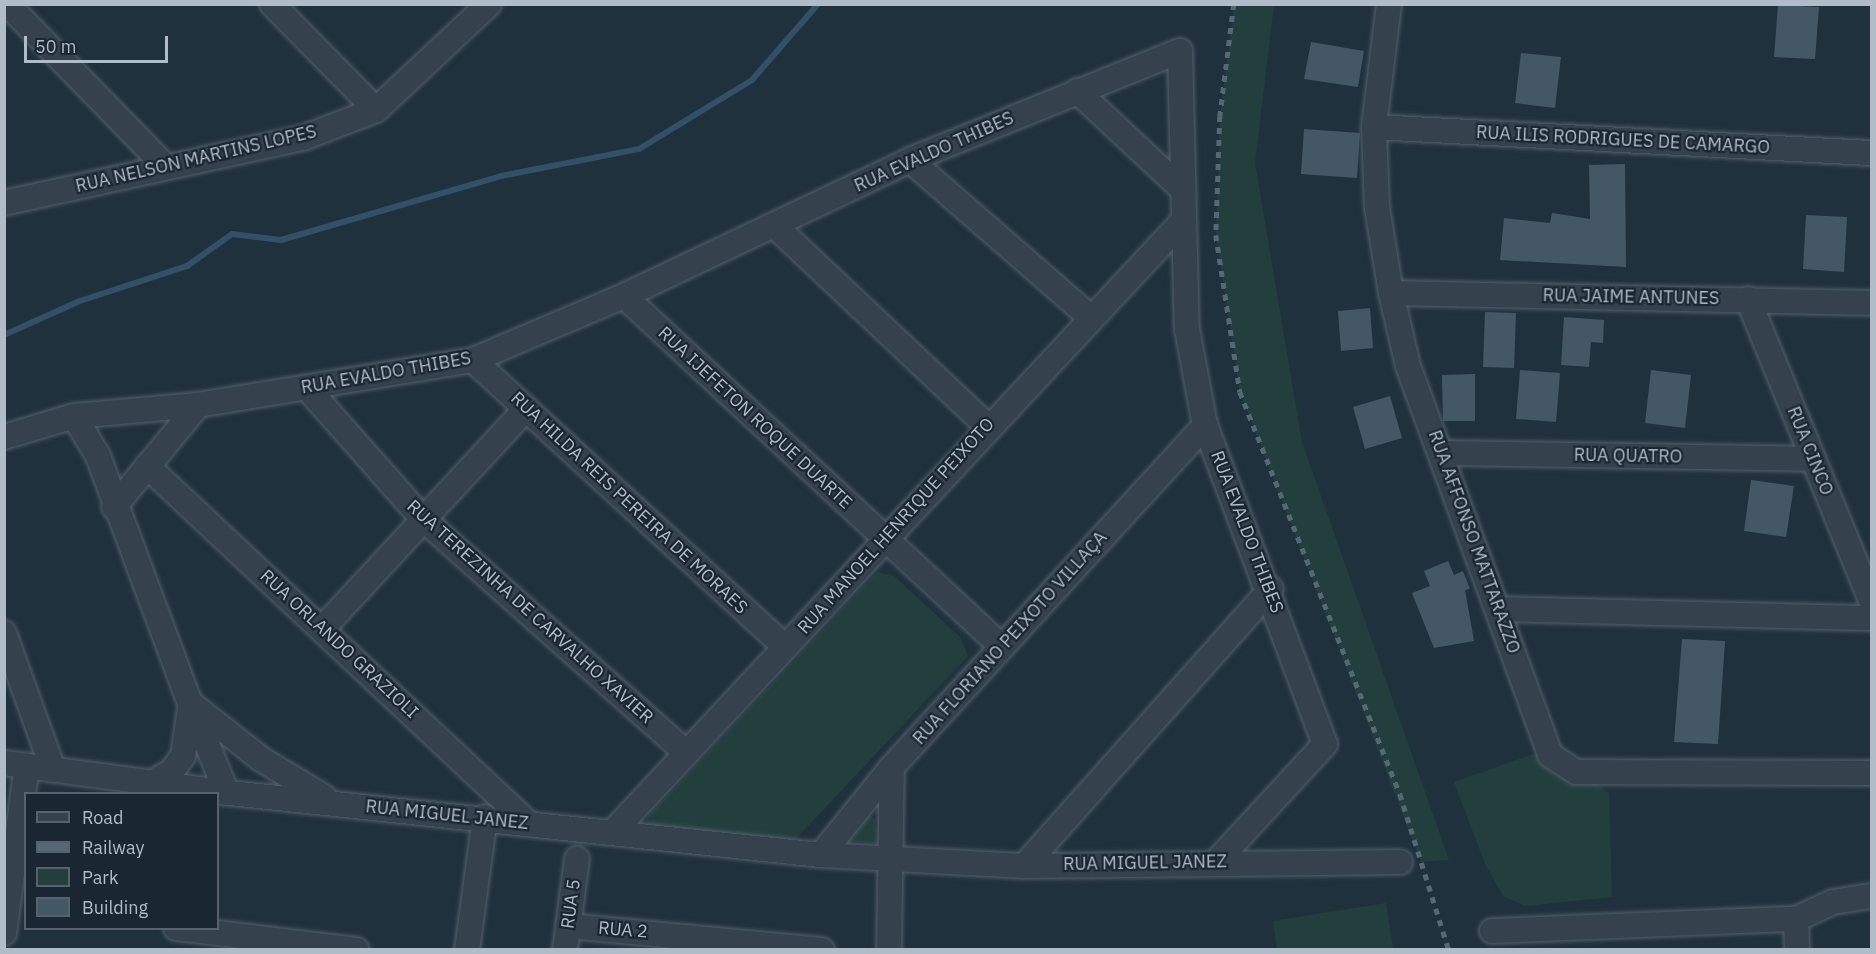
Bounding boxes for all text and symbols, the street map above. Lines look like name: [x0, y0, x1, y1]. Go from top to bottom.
scale bar: [27, 24, 171, 62]
text: 50 m: [35, 35, 77, 58]
street label: RUA EVALDO THIBES: [851, 107, 1017, 197]
street label: RUA NELSON MARTINS LOPES: [73, 121, 319, 197]
street label: RUA ILIS RODRIGUES DE CAMARGO: [1476, 122, 1770, 158]
street label: RUA JAIME ANTUNES: [1542, 285, 1720, 309]
street label: RUA IJEFETON ROQUE DUARTE: [654, 322, 856, 514]
street label: RUA EVALDO THIBES: [299, 347, 473, 399]
street label: RUA HILDA REIS PEREIRA DE MORAES: [506, 387, 752, 619]
street label: RUA CINCO: [1782, 403, 1838, 499]
street label: RUA MANOEL HENRIQUE PEIXOTO: [793, 414, 999, 638]
street label: RUA AFFONSO MATTARAZZO: [1423, 427, 1525, 657]
street label: RUA QUATRO: [1574, 444, 1682, 468]
street label: RUA EVALDO THIBES: [1206, 448, 1288, 616]
street label: RUA TEREZINHA DE CARVALHO XAVIER: [402, 496, 658, 728]
street label: RUA FLORIANO PEIXOTO VILLAÇA: [908, 527, 1112, 749]
street label: RUA ORLANDO GRAZIOLI: [256, 565, 422, 723]
legend: [24, 792, 219, 930]
street label: RUA MIGUEL JANEZ: [365, 796, 529, 834]
text: Road: [82, 806, 123, 829]
text: Railway: [82, 836, 144, 859]
street label: RUA MIGUEL JANEZ: [1063, 851, 1227, 875]
text: Park: [82, 866, 118, 889]
street label: RUA 5: [557, 878, 585, 930]
text: Building: [82, 896, 148, 919]
street label: RUA 2: [597, 917, 649, 943]

